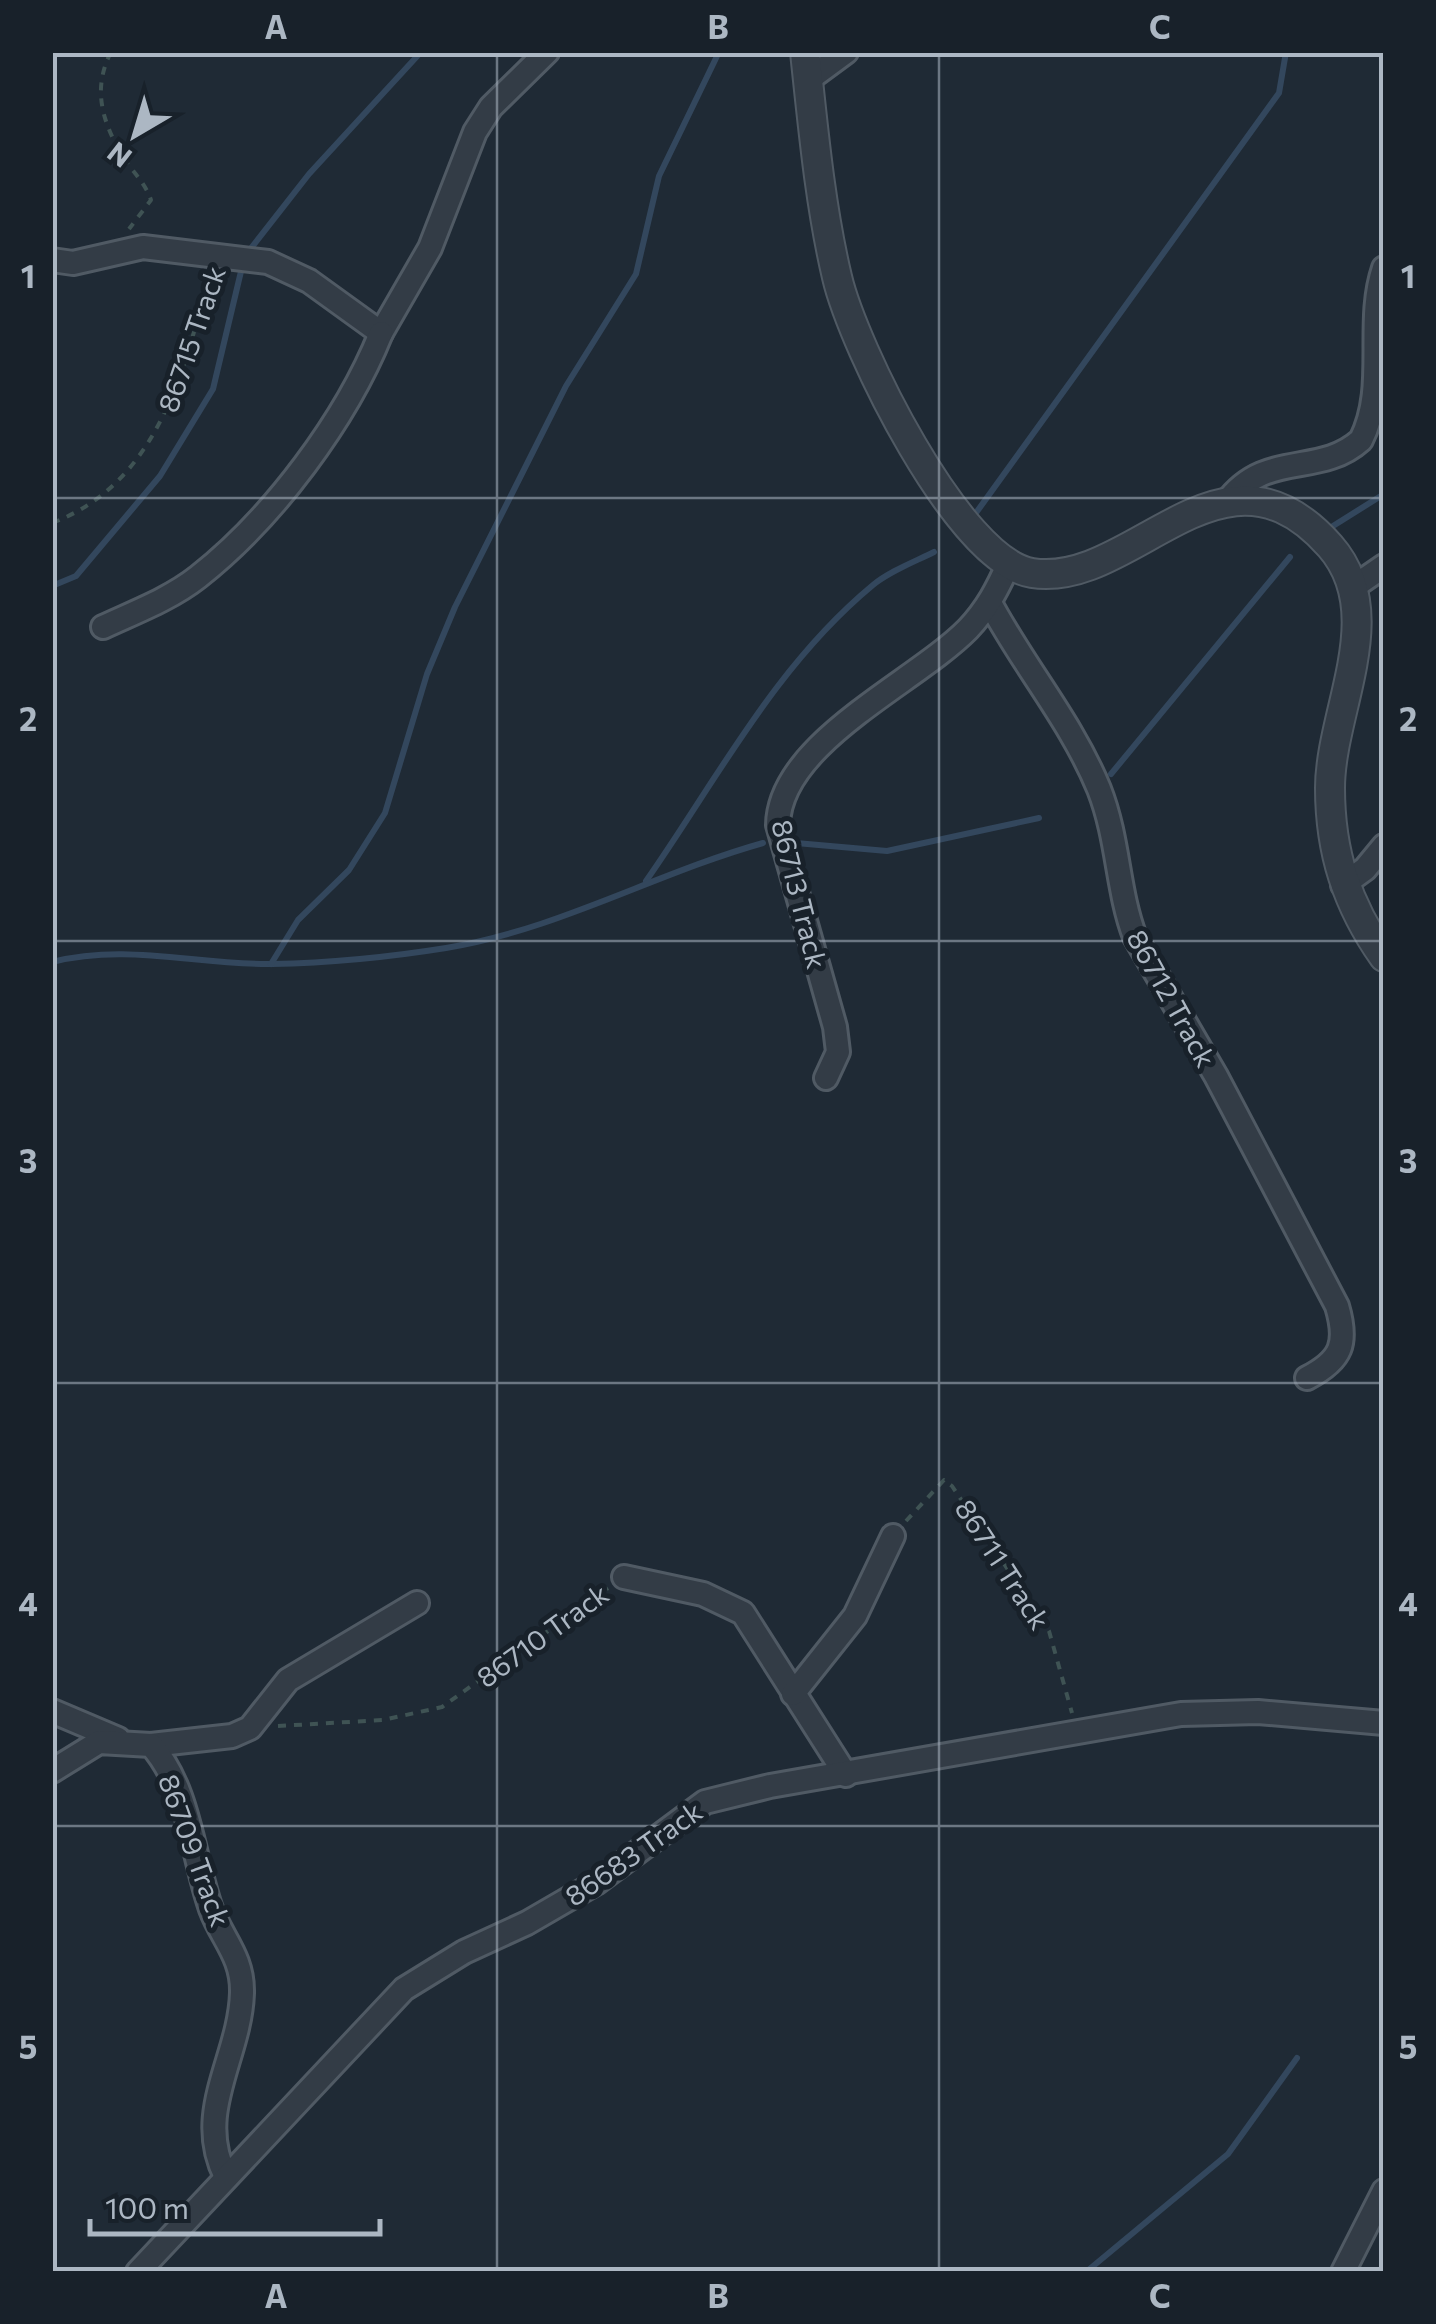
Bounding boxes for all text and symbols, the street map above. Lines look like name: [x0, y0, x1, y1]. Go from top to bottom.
text: A: [265, 6, 288, 46]
text: B: [707, 6, 729, 46]
text: C: [1149, 6, 1171, 46]
north arrow: [85, 85, 185, 185]
text: N: [100, 136, 138, 175]
text: 1: [21, 255, 35, 295]
text: 1: [1401, 255, 1415, 295]
street label: 86715 Track: [150, 261, 232, 417]
text: 2: [19, 698, 37, 738]
text: 2: [1399, 698, 1417, 738]
street label: 86713 Track: [765, 816, 835, 972]
street label: 86712 Track: [1120, 923, 1224, 1073]
text: 3: [19, 1140, 37, 1180]
text: 3: [1399, 1140, 1417, 1180]
street label: 86711 Track: [948, 1493, 1058, 1635]
street label: 86710 Track: [470, 1576, 614, 1694]
text: 4: [18, 1583, 38, 1623]
text: 4: [1398, 1583, 1418, 1623]
street label: 86709 Track: [152, 1769, 238, 1931]
street label: 86683 Track: [558, 1793, 708, 1913]
text: 5: [19, 2026, 37, 2066]
text: 5: [1399, 2026, 1417, 2066]
scale bar: [90, 2174, 380, 2236]
text: 100 m: [105, 2188, 189, 2225]
text: A: [265, 2275, 288, 2315]
text: B: [707, 2275, 729, 2315]
text: C: [1149, 2275, 1171, 2315]

